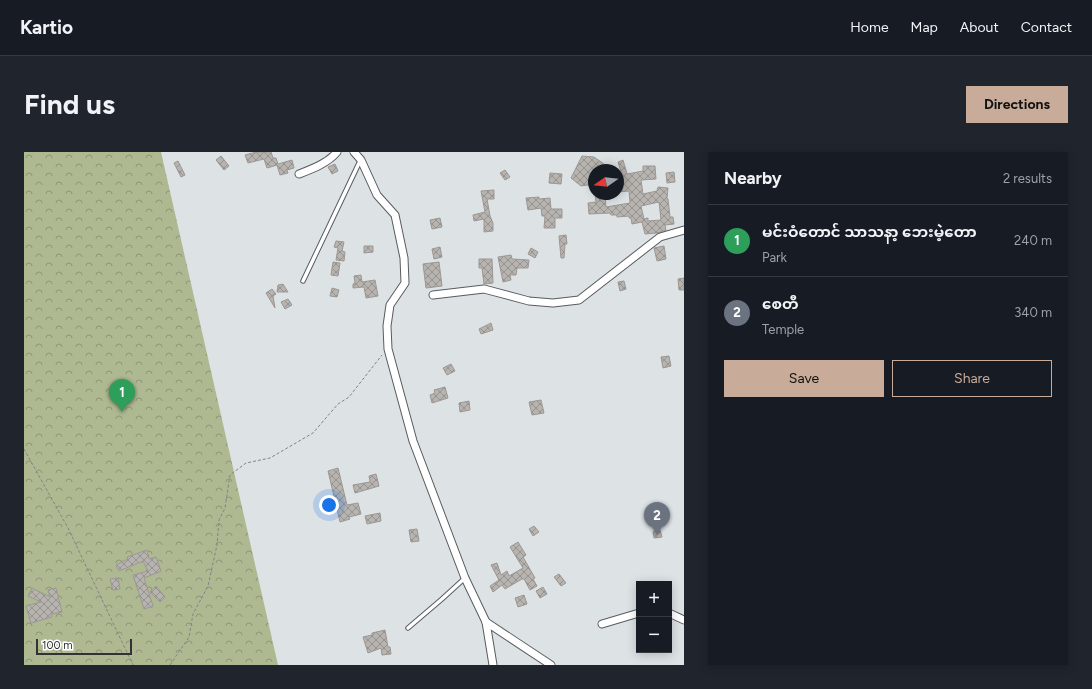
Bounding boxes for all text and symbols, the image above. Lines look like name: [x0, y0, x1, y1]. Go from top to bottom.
text: Kartio: [20, 16, 73, 39]
text: Home: [850, 19, 889, 36]
text: Map: [911, 19, 938, 36]
text: About: [960, 19, 999, 36]
text: Contact: [1021, 19, 1072, 36]
button: Directions: [966, 86, 1068, 123]
text: Find us: [24, 87, 115, 121]
north arrow: [588, 164, 624, 200]
text: Nearby: [724, 168, 782, 188]
text: 2 results: [1003, 171, 1052, 186]
text: မင်းဝံတောင် သာသနာ့ ‌ဘေးမဲ့တော: [762, 223, 977, 241]
text: 1: [734, 233, 740, 248]
text: 240 m: [1014, 233, 1052, 248]
text: Park: [762, 250, 787, 265]
text: စေတီ: [762, 295, 799, 313]
text: 2: [733, 305, 741, 320]
text: 340 m: [1014, 305, 1052, 320]
text: Temple: [762, 322, 804, 337]
button: Save: [724, 360, 884, 397]
button: Share: [892, 360, 1052, 397]
pin: 1: [109, 379, 135, 412]
your location: [319, 495, 339, 515]
pin: 2: [644, 502, 670, 535]
map controls: [636, 581, 672, 653]
button: +: [636, 581, 672, 617]
button: −: [636, 617, 672, 653]
scale bar: [36, 637, 132, 656]
text: 100 m: [42, 639, 73, 652]

